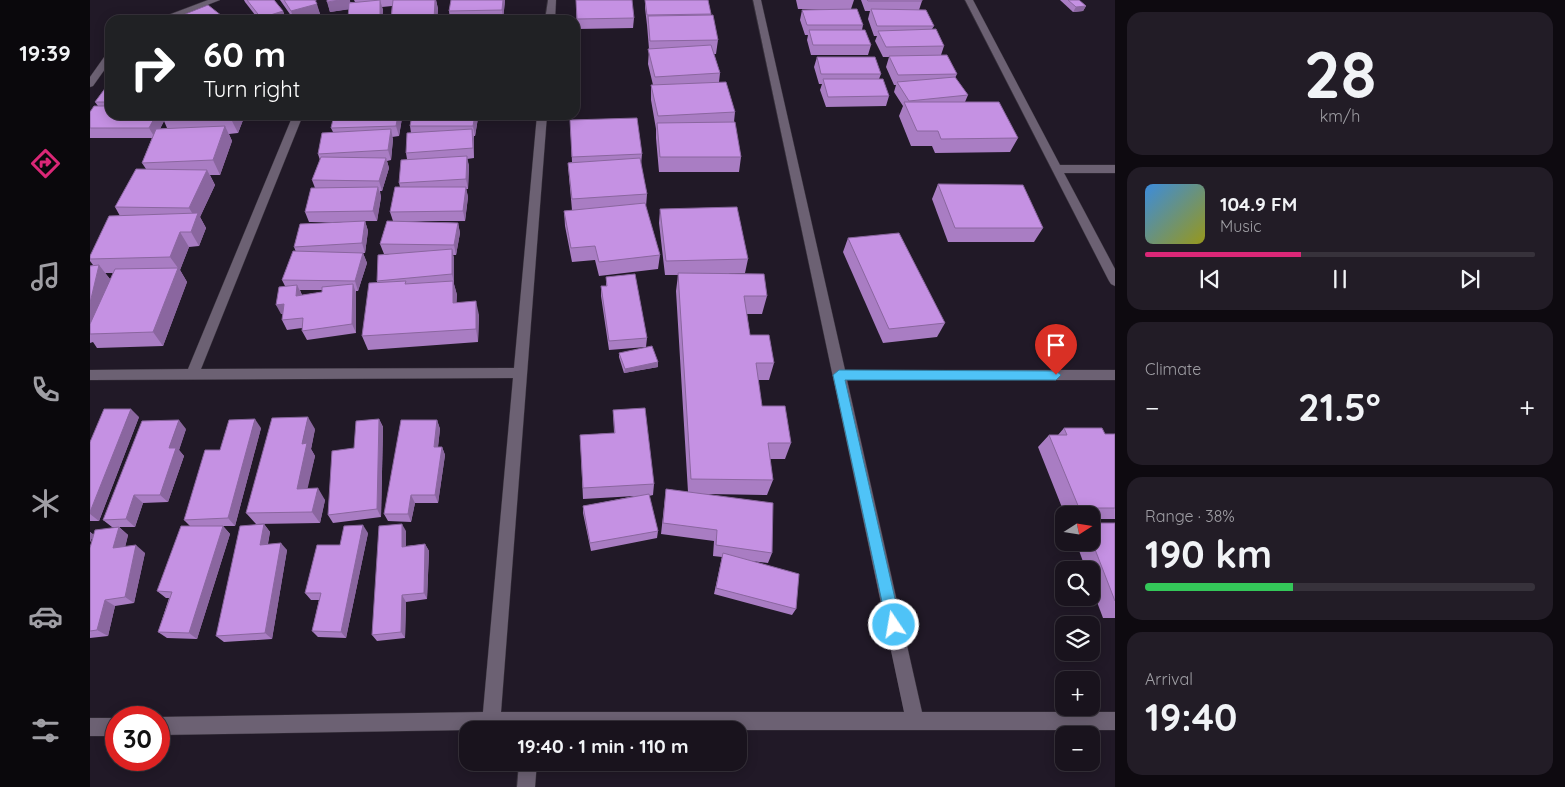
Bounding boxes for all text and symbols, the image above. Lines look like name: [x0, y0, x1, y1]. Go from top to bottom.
text: 60 m: [203, 32, 286, 76]
text: 28: [1304, 33, 1376, 114]
icon: right: [120, 35, 185, 100]
text: 19:39: [19, 39, 71, 67]
text: Turn right: [203, 75, 300, 103]
text: km/h: [1320, 106, 1360, 126]
icon: directions: [28, 146, 63, 181]
text: 104.9 FM: [1220, 192, 1297, 216]
text: Music: [1220, 216, 1262, 236]
icon: music: [28, 259, 63, 294]
icon: previous: [1196, 265, 1224, 293]
icon: pause: [1326, 265, 1354, 293]
icon: next: [1456, 265, 1484, 293]
pin: [1035, 324, 1077, 375]
icon: arrive: [1042, 331, 1070, 359]
text: Climate: [1145, 359, 1201, 379]
icon: phone: [28, 372, 63, 407]
text: 21.5°: [1298, 383, 1381, 431]
text: −: [1145, 390, 1160, 425]
text: +: [1519, 390, 1535, 425]
icon: climate: [28, 486, 63, 521]
north arrow: [1055, 506, 1100, 551]
map controls: [1055, 506, 1100, 771]
text: Range · 38%: [1145, 506, 1235, 526]
text: 190 km: [1145, 530, 1272, 578]
button: search: [1055, 561, 1100, 606]
position arrow: [867, 598, 919, 650]
icon: car: [28, 599, 63, 634]
button: layers: [1055, 616, 1100, 661]
text: Arrival: [1145, 669, 1193, 689]
button: +: [1055, 671, 1100, 716]
text: 19:40: [1145, 693, 1237, 741]
speed limit sign: 30: [105, 706, 170, 771]
icon: filters: [28, 713, 63, 748]
button: −: [1055, 726, 1100, 771]
text: 19:40 · 1 min · 110 m: [517, 734, 689, 758]

